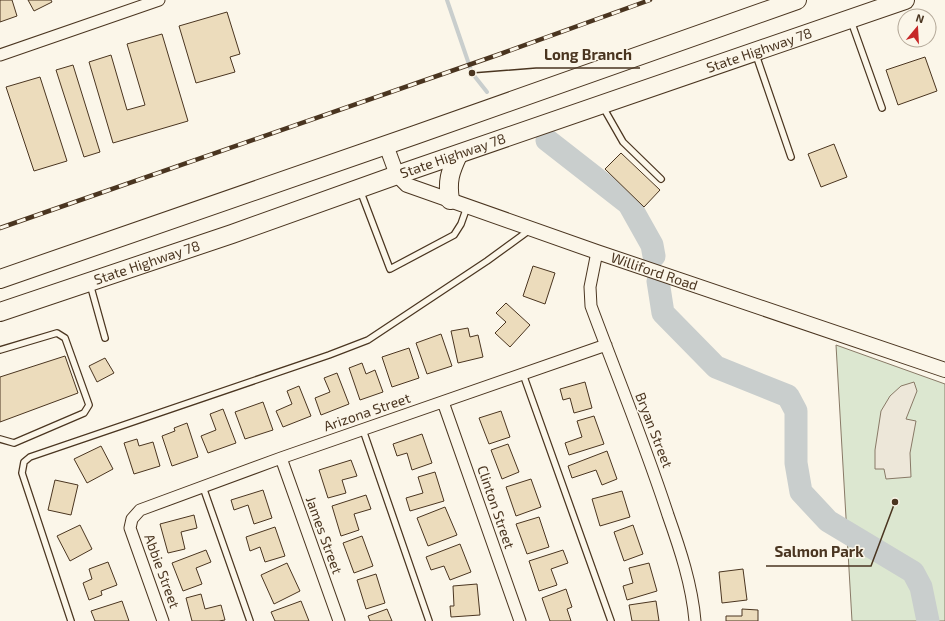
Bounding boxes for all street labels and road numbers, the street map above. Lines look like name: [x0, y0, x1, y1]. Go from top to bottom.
street label: State Highway 78: [704, 24, 814, 76]
street label: State Highway 78: [398, 129, 508, 181]
street label: State Highway 78: [92, 236, 202, 288]
street label: Williford Road: [609, 248, 700, 294]
street label: Arizona Street: [321, 389, 413, 434]
street label: Bryan Street: [632, 390, 677, 470]
street label: Clinton Street: [474, 463, 519, 551]
street label: James Street: [303, 494, 346, 576]
street label: Abbie Street: [141, 531, 184, 610]

